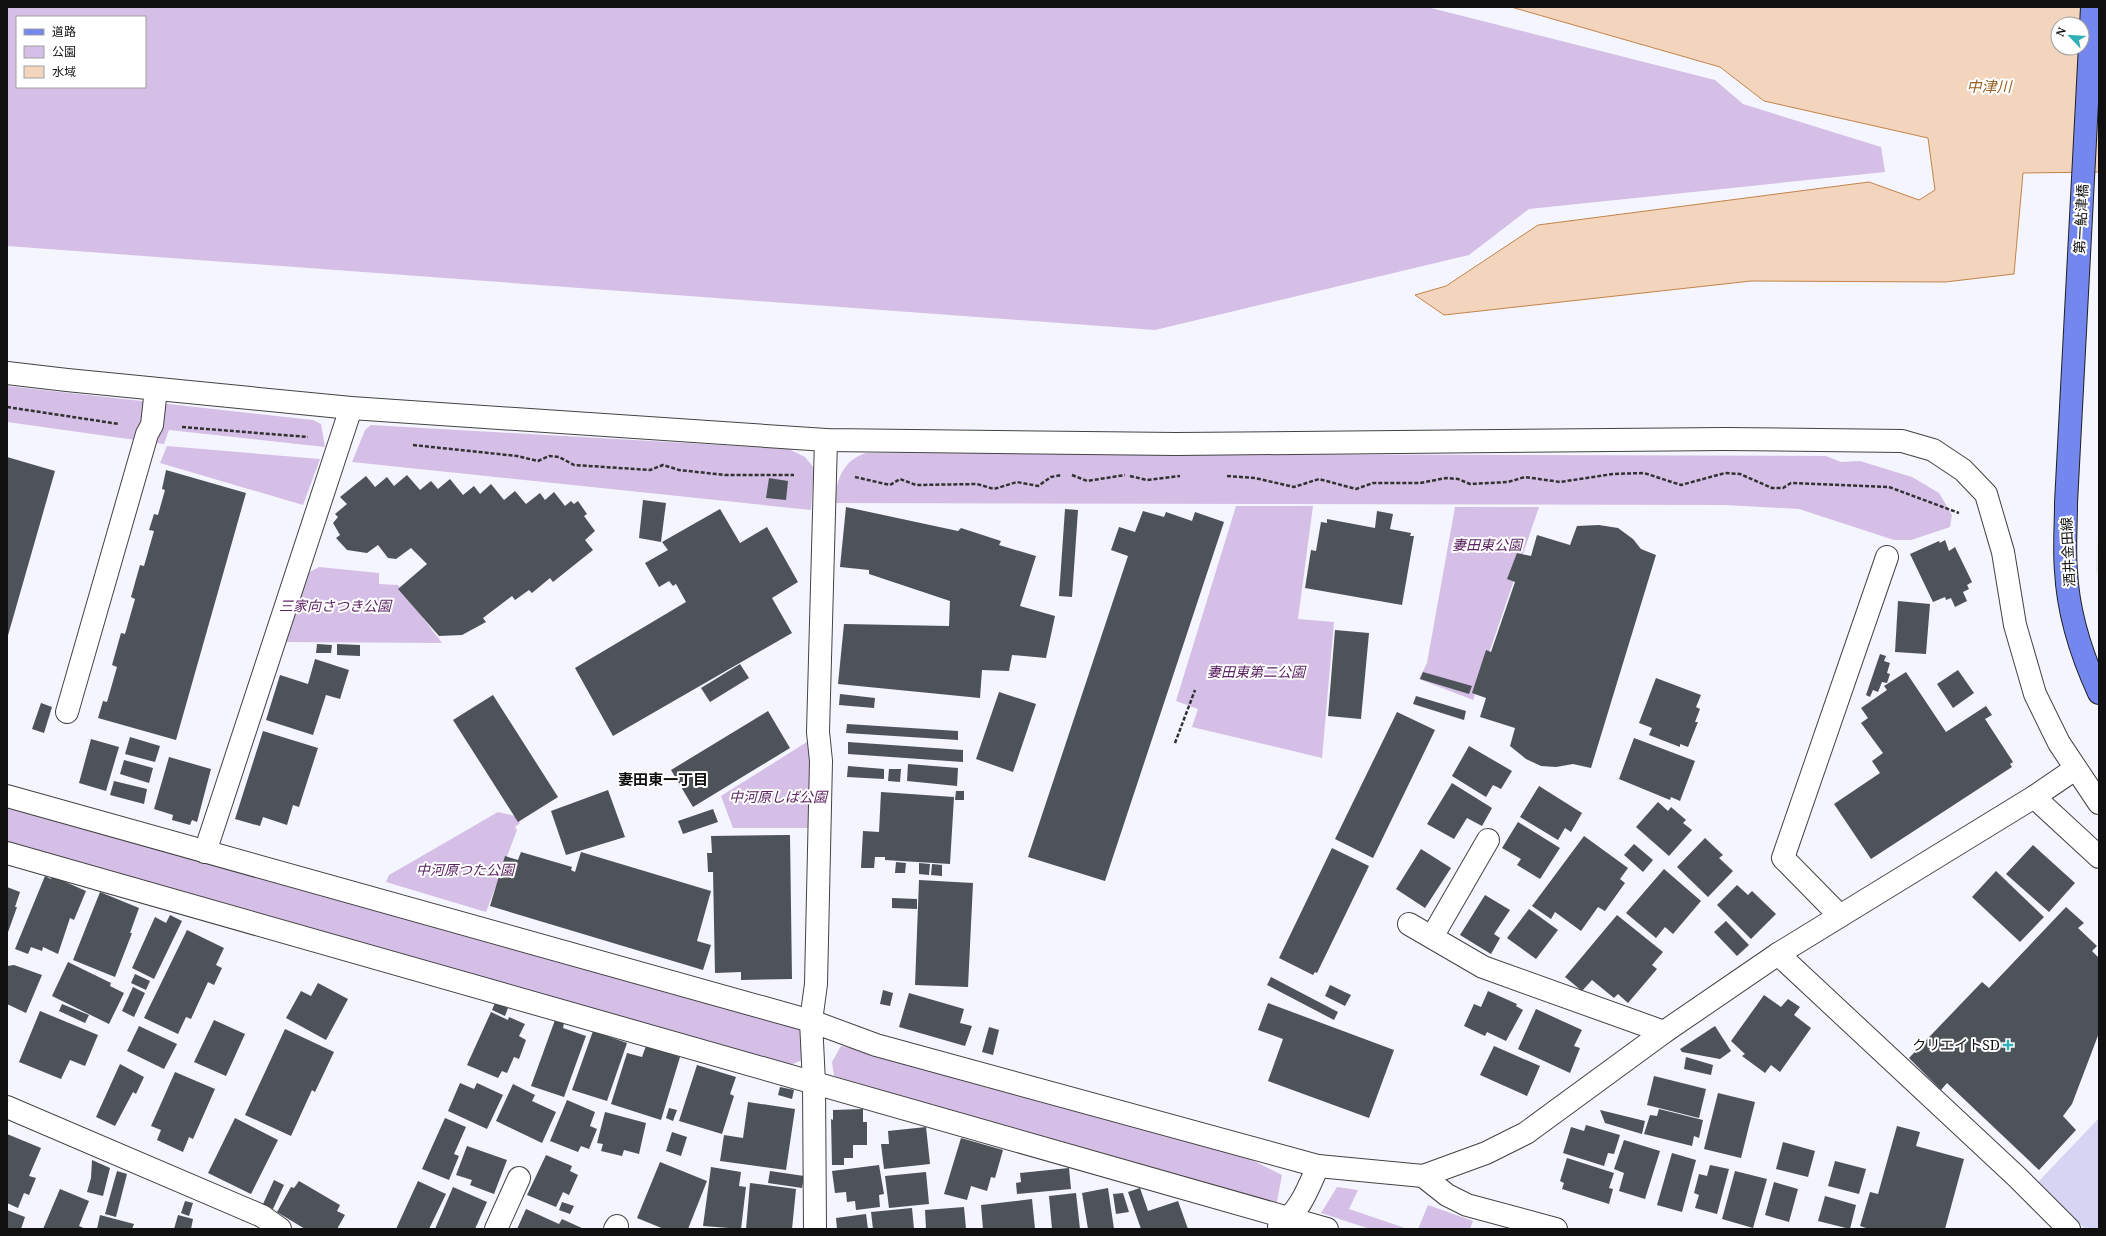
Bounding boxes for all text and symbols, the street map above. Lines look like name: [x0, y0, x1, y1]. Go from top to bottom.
legend: [16, 16, 146, 88]
north arrow: [2050, 16, 2090, 56]
text: 道路: [52, 23, 76, 40]
text: N: [2052, 24, 2069, 39]
text: 公園: [52, 43, 76, 60]
text: 水域: [52, 63, 76, 80]
water label: 中津川: [1966, 76, 2013, 96]
street label: 第一鮎津橋: [2069, 184, 2092, 254]
street label: 酒井金田線: [2056, 517, 2079, 587]
park label: 妻田東公園: [1452, 535, 1524, 554]
park label: 三家向さつき公園: [279, 596, 393, 615]
park label: 妻田東第二公園: [1207, 662, 1307, 681]
district label: 妻田東一丁目: [618, 769, 708, 789]
park label: 中河原しば公園: [729, 787, 829, 806]
park label: 中河原つた公園: [416, 860, 516, 879]
place label: クリエイトSD: [1912, 1035, 2000, 1054]
marker: クリエイトSD: [2003, 1040, 2013, 1050]

